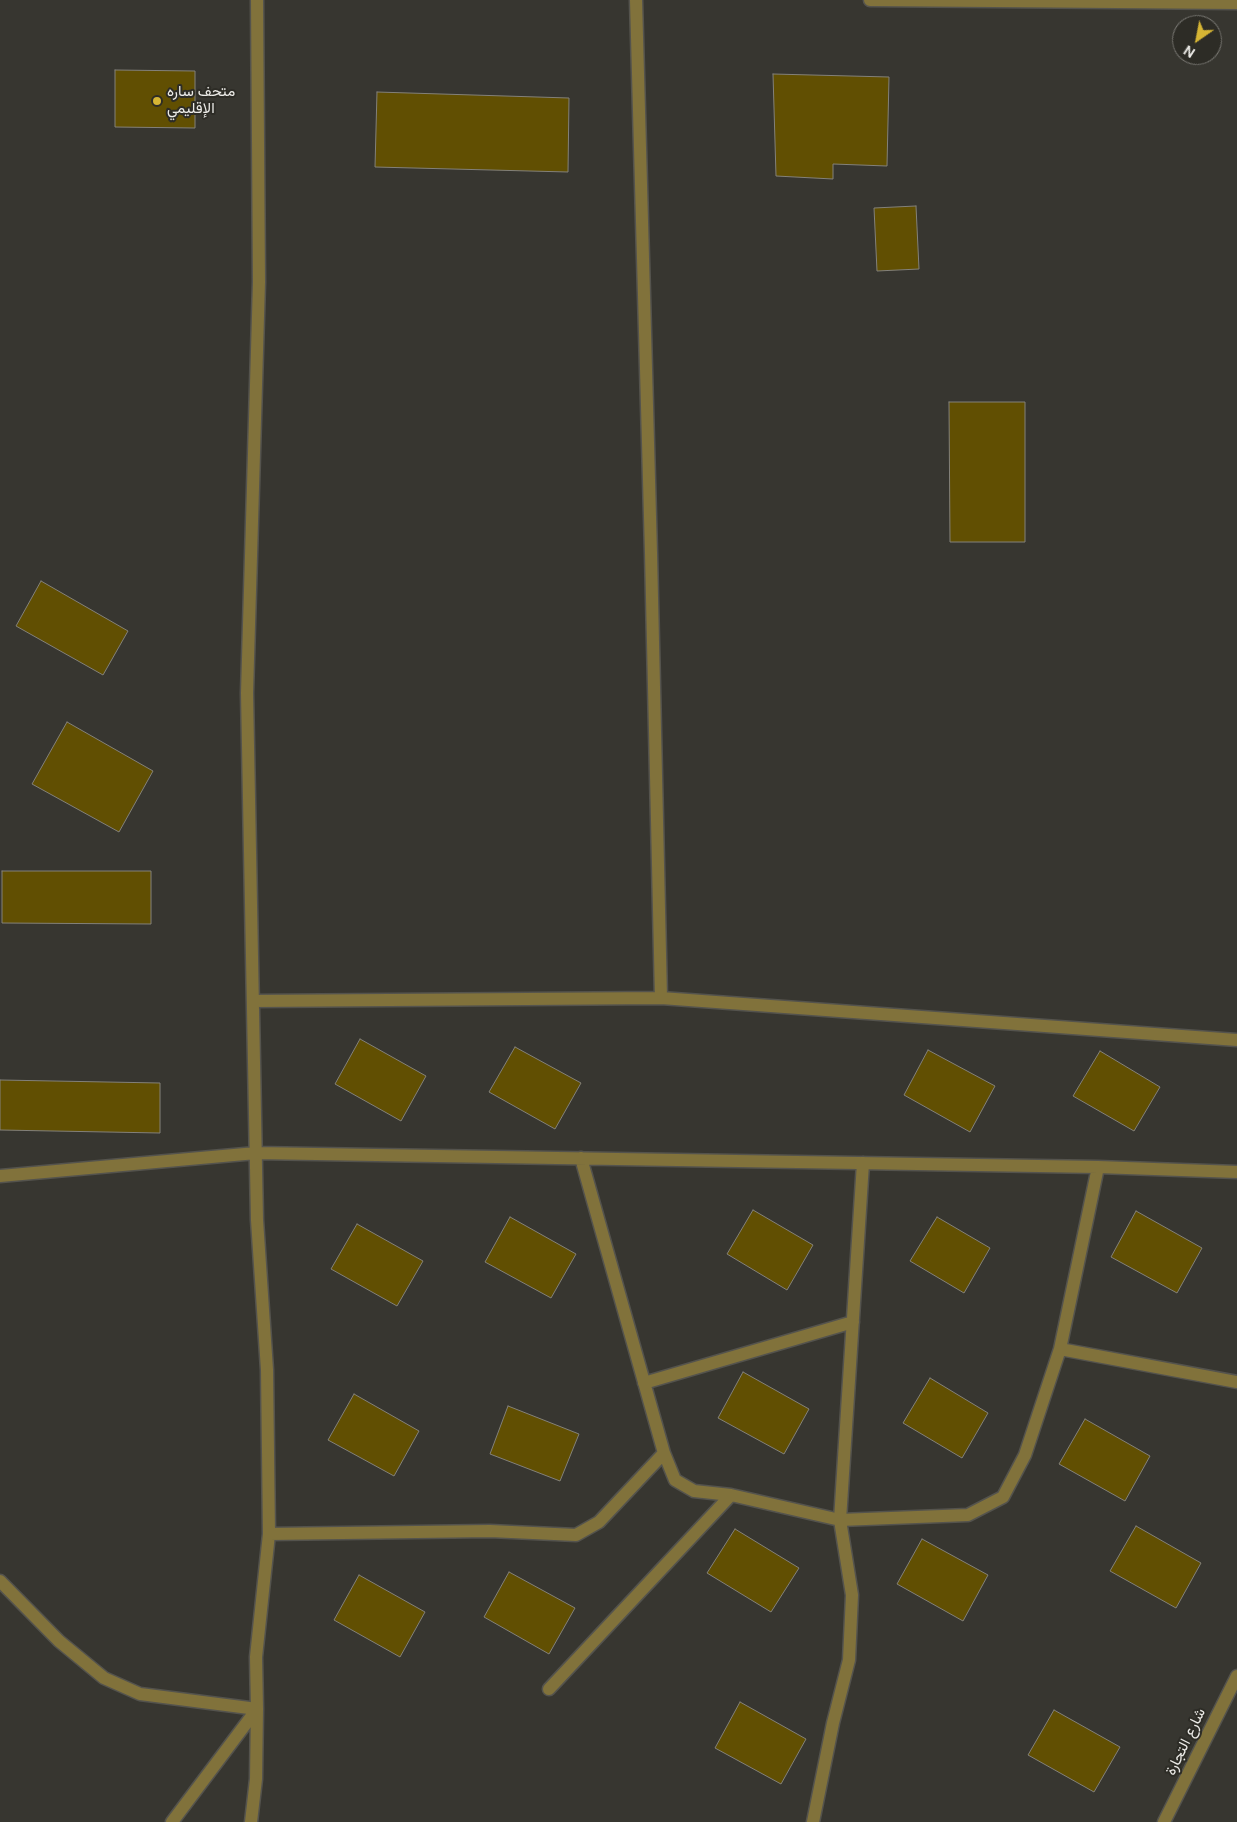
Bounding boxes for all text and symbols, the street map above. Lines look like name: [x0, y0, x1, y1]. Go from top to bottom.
north arrow: [1172, 15, 1222, 65]
text: N: [1180, 41, 1199, 62]
place label: متحف ساره الإقليمي: [167, 83, 235, 118]
marker: متحف ساره الإقليمي: [151, 95, 163, 107]
street label: شارع التجارة: [1162, 1706, 1210, 1778]

